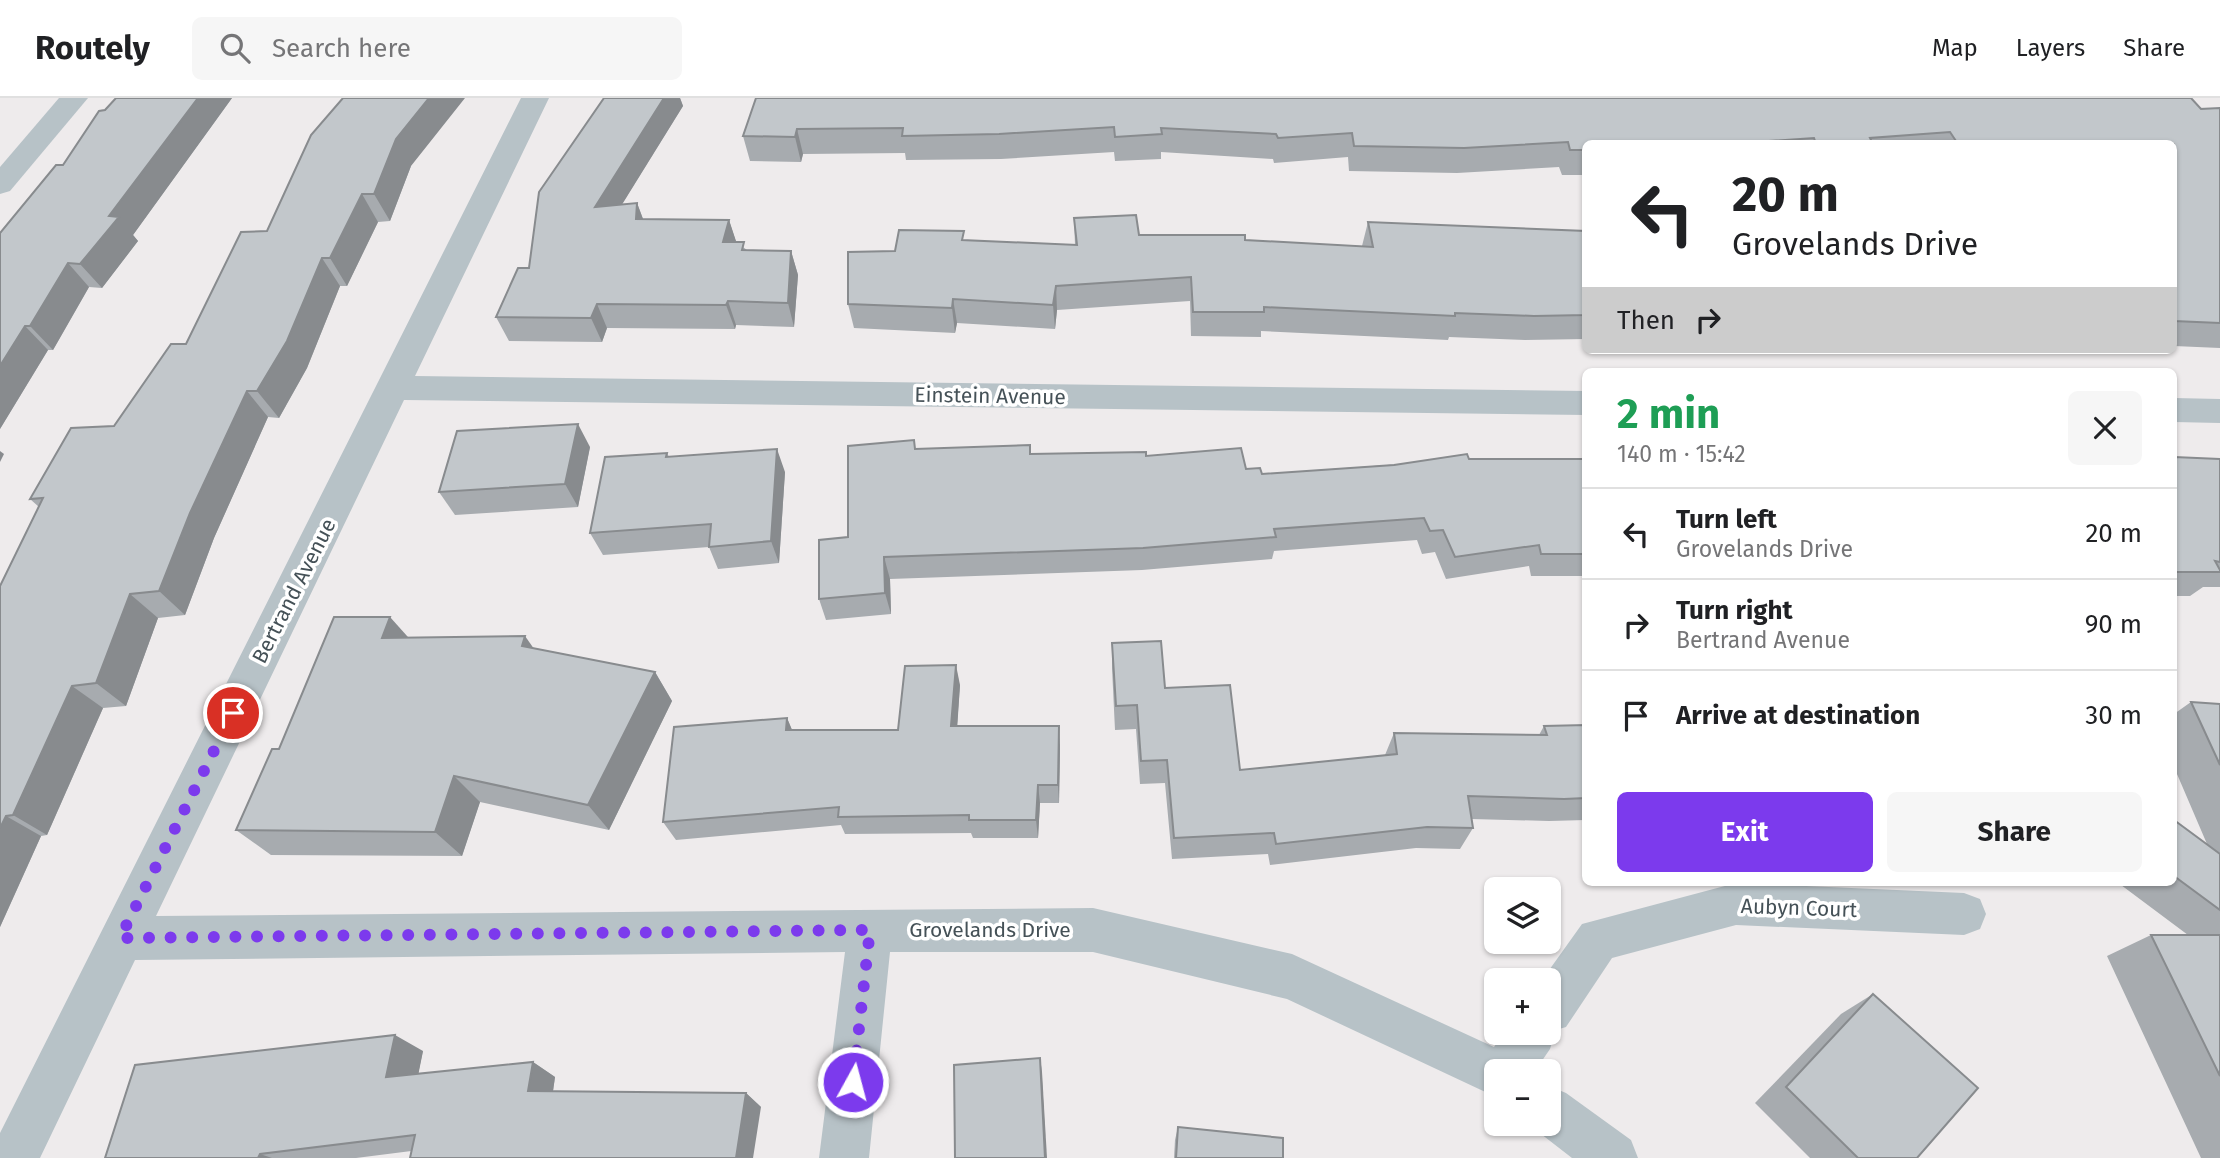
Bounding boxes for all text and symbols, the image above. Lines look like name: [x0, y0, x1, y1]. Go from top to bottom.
search box: [192, 17, 682, 80]
text: Routely: [35, 28, 150, 68]
icon: search: [216, 29, 254, 67]
text: Search here: [272, 33, 411, 64]
text: Map: [1932, 34, 1978, 62]
text: Layers: [2016, 34, 2085, 62]
text: Share: [2123, 34, 2185, 62]
text: 20 m: [1732, 165, 1839, 224]
icon: left: [1617, 168, 1708, 259]
text: Grovelands Drive: [1732, 225, 1978, 263]
icon: right: [1689, 301, 1727, 339]
text: Then: [1617, 305, 1675, 336]
street label: Einstein Avenue: [914, 382, 1066, 410]
text: 2 min: [1617, 389, 1720, 439]
button: close: [2068, 391, 2142, 465]
text: 140 m · 15:42: [1617, 440, 1746, 468]
text: Turn left: [1676, 504, 1777, 535]
street label: Bertrand Avenue: [246, 514, 342, 668]
icon: left: [1617, 515, 1655, 553]
text: 20 m: [2085, 518, 2142, 549]
text: Grovelands Drive: [1676, 535, 1853, 563]
text: Turn right: [1676, 595, 1793, 626]
icon: right: [1617, 606, 1655, 644]
text: 90 m: [2085, 609, 2142, 640]
text: Bertrand Avenue: [1676, 626, 1850, 654]
pin: [203, 683, 263, 743]
icon: arrive: [214, 694, 252, 732]
icon: arrive: [1617, 697, 1655, 735]
text: Arrive at destination: [1676, 700, 1920, 731]
text: 30 m: [2085, 700, 2142, 731]
button: Exit: [1617, 792, 1873, 872]
button: Share: [1887, 792, 2142, 872]
map controls: [1484, 877, 1561, 1136]
button: layers: [1484, 877, 1561, 954]
street label: Aubyn Court: [1740, 893, 1858, 923]
street label: Grovelands Drive: [909, 917, 1071, 943]
button: +: [1484, 968, 1561, 1045]
position arrow: [816, 1045, 890, 1119]
button: −: [1484, 1059, 1561, 1136]

